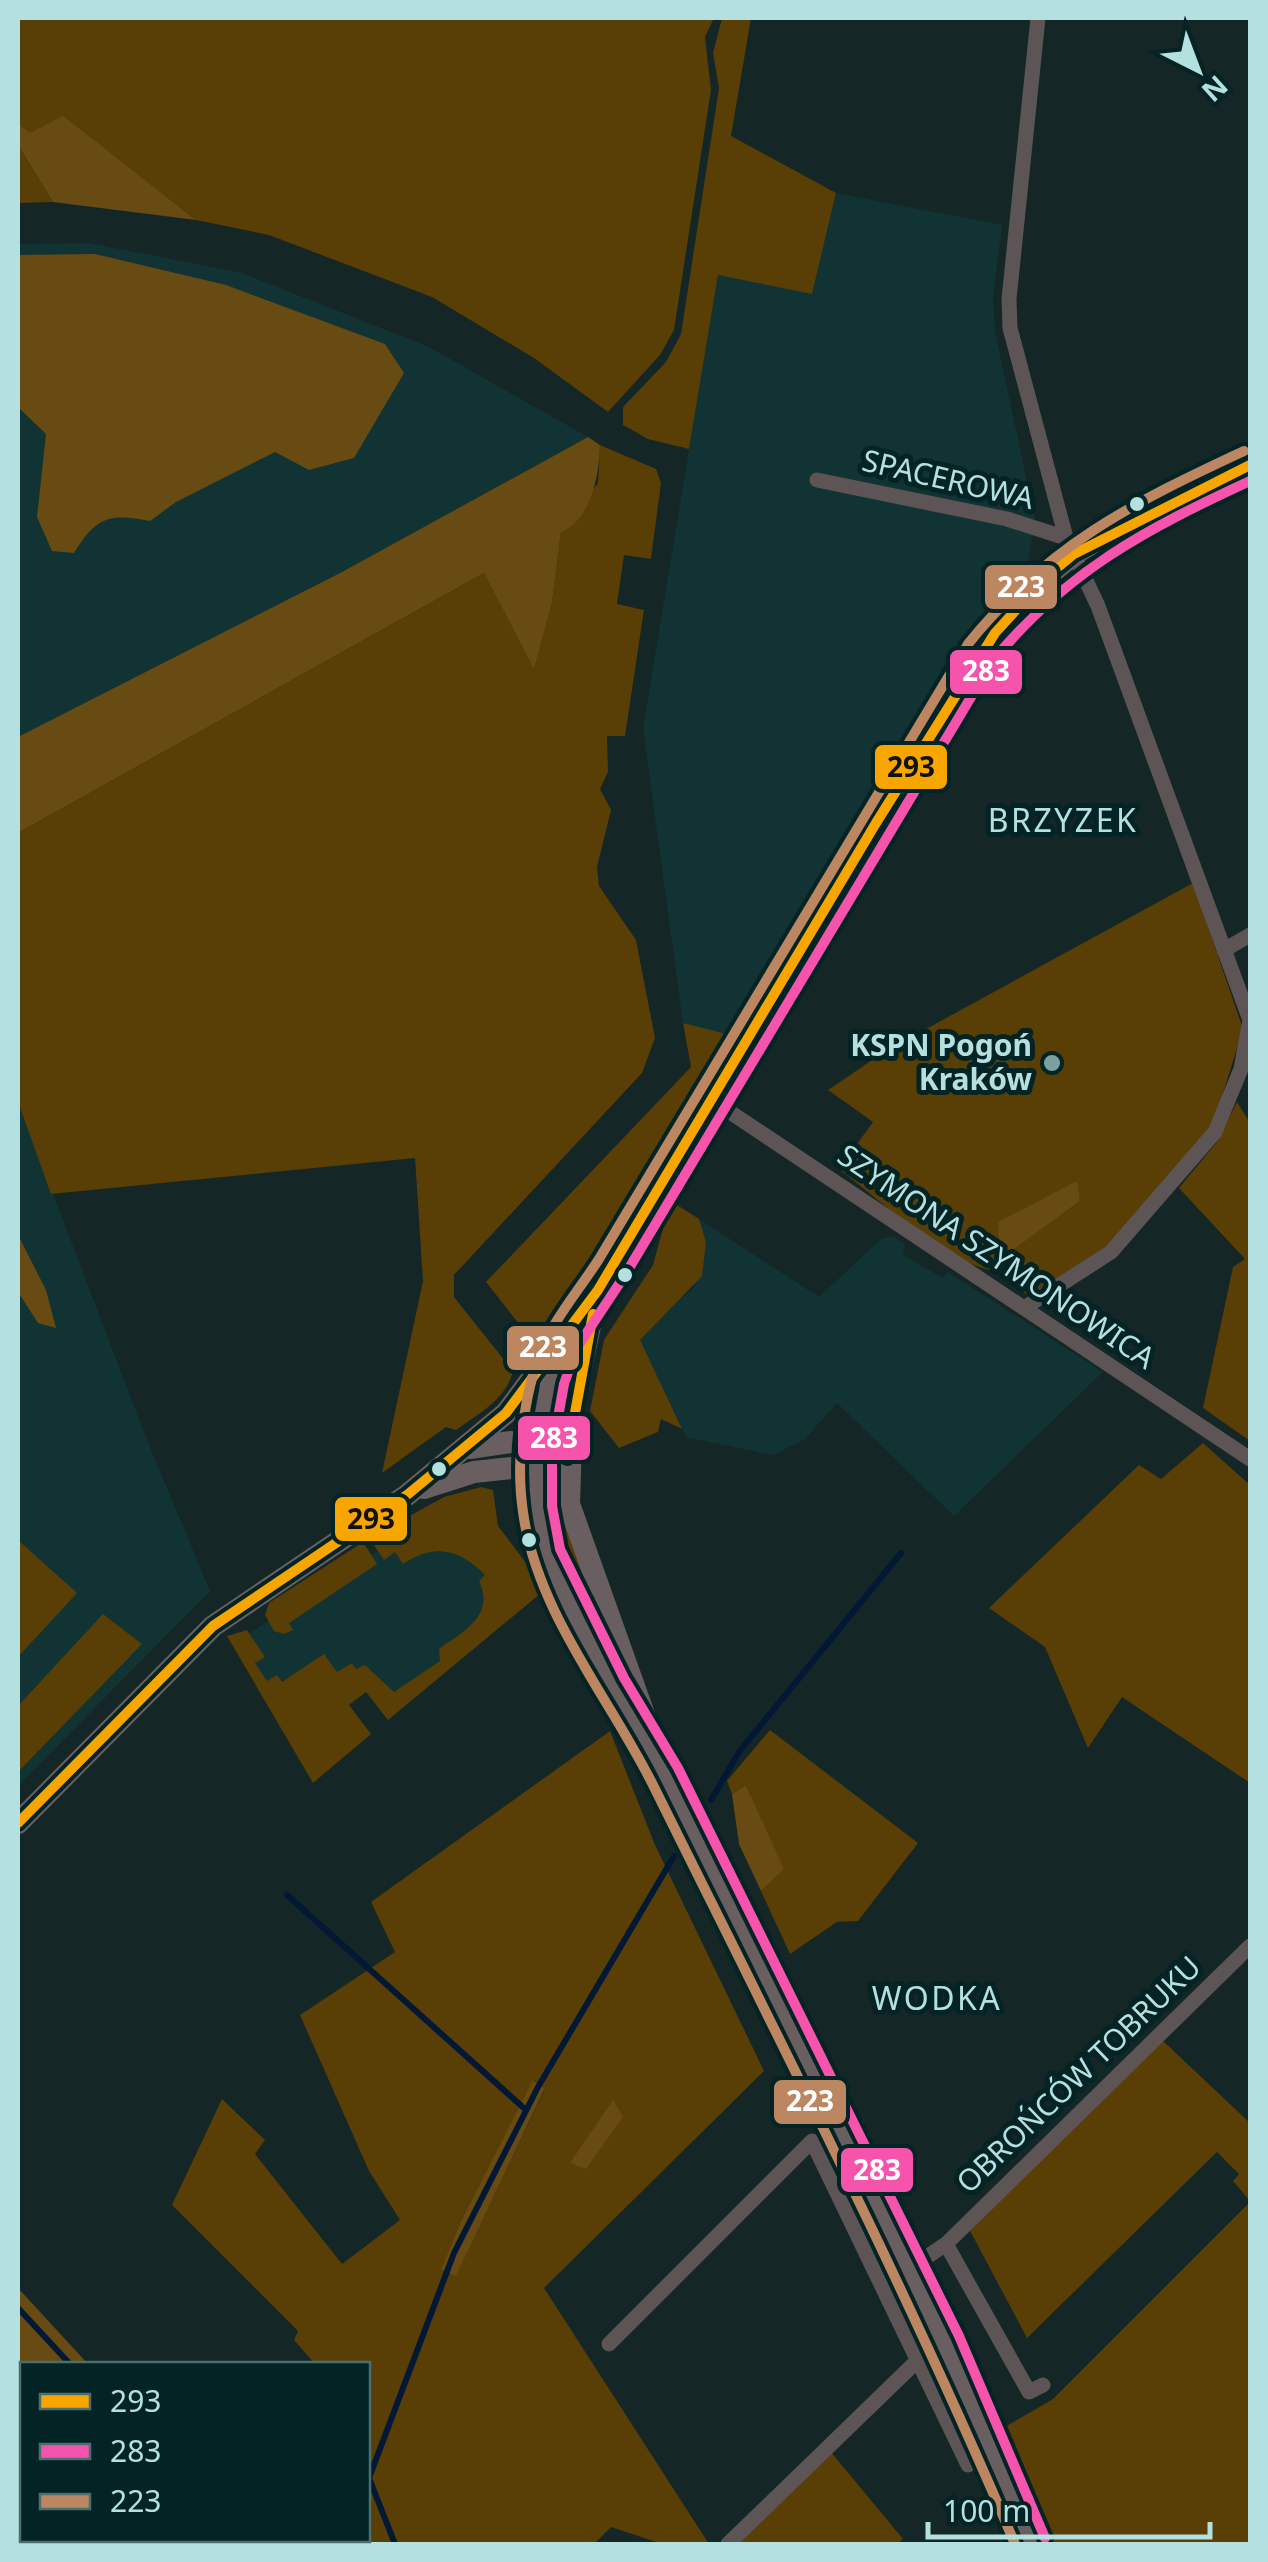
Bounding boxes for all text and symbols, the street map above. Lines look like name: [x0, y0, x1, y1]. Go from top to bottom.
north arrow: [1148, 20, 1248, 120]
text: N: [1194, 68, 1237, 111]
street label: SPACEROWA: [858, 439, 1039, 518]
unlabelled marker: [1127, 494, 1147, 514]
line badge: 223: [983, 563, 1059, 611]
text: 223: [997, 567, 1045, 605]
line badge: 283: [948, 648, 1024, 696]
text: 283: [962, 651, 1010, 689]
line badge: 293: [873, 743, 949, 791]
text: 293: [887, 747, 935, 785]
district label: BRZYZEK: [988, 798, 1138, 841]
place label: KSPN Pogoń Kraków: [850, 1024, 1032, 1099]
marker: KSPN Pogoń Kraków: [1041, 1052, 1063, 1074]
street label: SZYMONA SZYMONOWICA: [830, 1134, 1164, 1378]
unlabelled marker: [615, 1265, 635, 1285]
line badge: 223: [505, 1324, 581, 1372]
text: 223: [519, 1327, 567, 1365]
line badge: 283: [516, 1414, 592, 1462]
text: 283: [530, 1418, 578, 1456]
unlabelled marker: [429, 1459, 449, 1479]
line badge: 293: [333, 1495, 409, 1543]
text: 293: [347, 1499, 395, 1537]
unlabelled marker: [519, 1530, 539, 1550]
street label: OBROŃCÓW TOBRUKU: [947, 1946, 1209, 2202]
district label: WODKA: [872, 1976, 1002, 2019]
line badge: 223: [772, 2078, 848, 2126]
text: 223: [786, 2081, 834, 2119]
line badge: 283: [839, 2146, 915, 2194]
text: 283: [853, 2150, 901, 2188]
legend: [20, 2362, 370, 2542]
text: 293: [110, 2380, 161, 2421]
text: 283: [110, 2430, 161, 2471]
scale bar: [928, 2477, 1210, 2539]
text: 223: [110, 2480, 161, 2521]
text: 100 m: [943, 2490, 1030, 2531]

